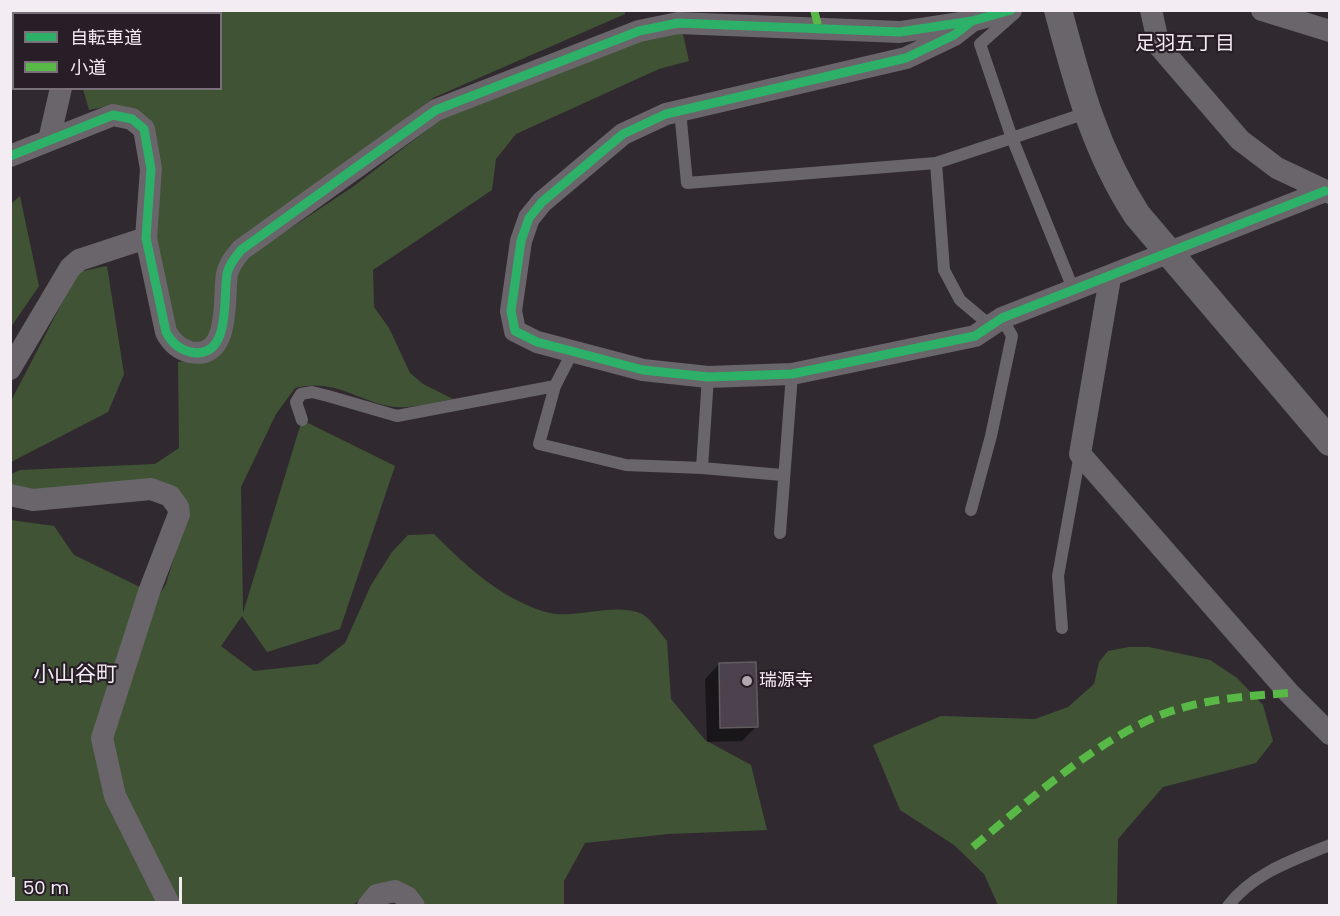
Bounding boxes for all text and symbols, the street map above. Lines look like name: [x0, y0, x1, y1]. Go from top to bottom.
legend: [12, 12, 222, 90]
text: 自転車道: [70, 25, 142, 50]
district label: 足羽五丁目: [1135, 33, 1235, 57]
text: 小道: [70, 55, 106, 80]
district label: 小山谷町: [33, 663, 117, 689]
place label: 瑞源寺: [759, 670, 813, 692]
marker: 瑞源寺: [740, 674, 754, 688]
scale bar: [15, 865, 184, 903]
text: 50 m: [23, 875, 69, 900]

